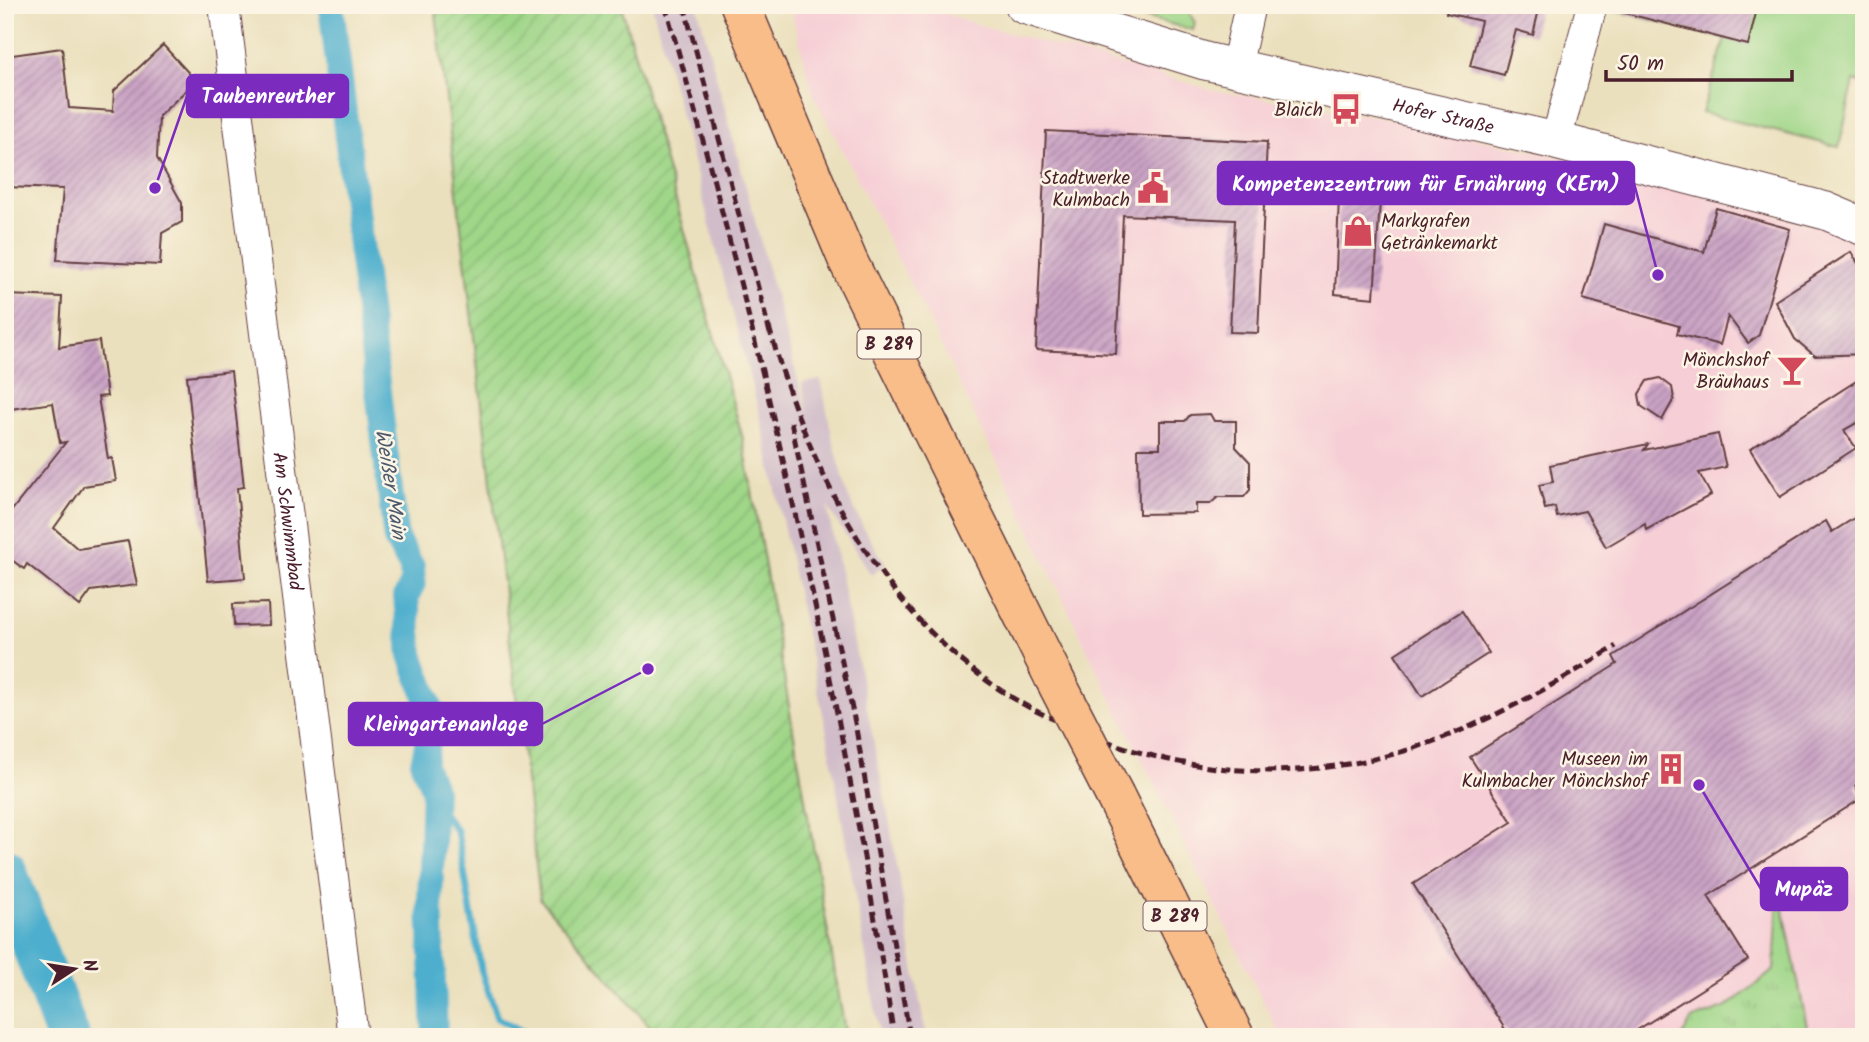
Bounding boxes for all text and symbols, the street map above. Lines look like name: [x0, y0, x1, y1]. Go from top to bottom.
scale bar: [1606, 38, 1792, 82]
text: 50 m: [1617, 48, 1664, 81]
callout: Taubenreuther: [187, 75, 348, 117]
text: Taubenreuther: [201, 81, 336, 114]
street label: Hofer Straße: [1389, 91, 1497, 143]
bus stop icon: Blaich: [1329, 92, 1363, 126]
place label: Blaich: [1274, 96, 1323, 126]
callout: Kompetenzzentrum für Ernährung (KErn): [1218, 162, 1634, 204]
place label: Stadtwerke Kulmbach: [1042, 164, 1130, 216]
text: Kompetenzzentrum für Ernährung (KErn): [1232, 169, 1620, 202]
public building icon: Stadtwerke Kulmbach: [1136, 171, 1170, 205]
place label: Markgrafen Getränkemarkt: [1381, 207, 1499, 259]
shop icon: Markgrafen Getränkemarkt: [1341, 214, 1375, 248]
road number: B 289: [858, 330, 920, 358]
place label: Mönchshof Bräuhaus: [1683, 346, 1771, 398]
bar icon: Mönchshof Bräuhaus: [1775, 353, 1809, 387]
water label: Weißer Main: [365, 427, 415, 543]
street label: Am Schwimmbad: [263, 450, 310, 593]
callout: Kleingartenanlage: [349, 703, 542, 745]
text: Kleingartenanlage: [364, 709, 528, 742]
place label: Museen im Kulmbacher Mönchshof: [1461, 745, 1650, 797]
building icon: Museen im Kulmbacher Mönchshof: [1654, 752, 1688, 786]
callout: Mupäz: [1761, 868, 1847, 910]
text: Mupäz: [1775, 874, 1833, 907]
road number: B 289: [1144, 902, 1206, 931]
north arrow: [38, 934, 108, 1004]
text: N: [73, 957, 105, 975]

